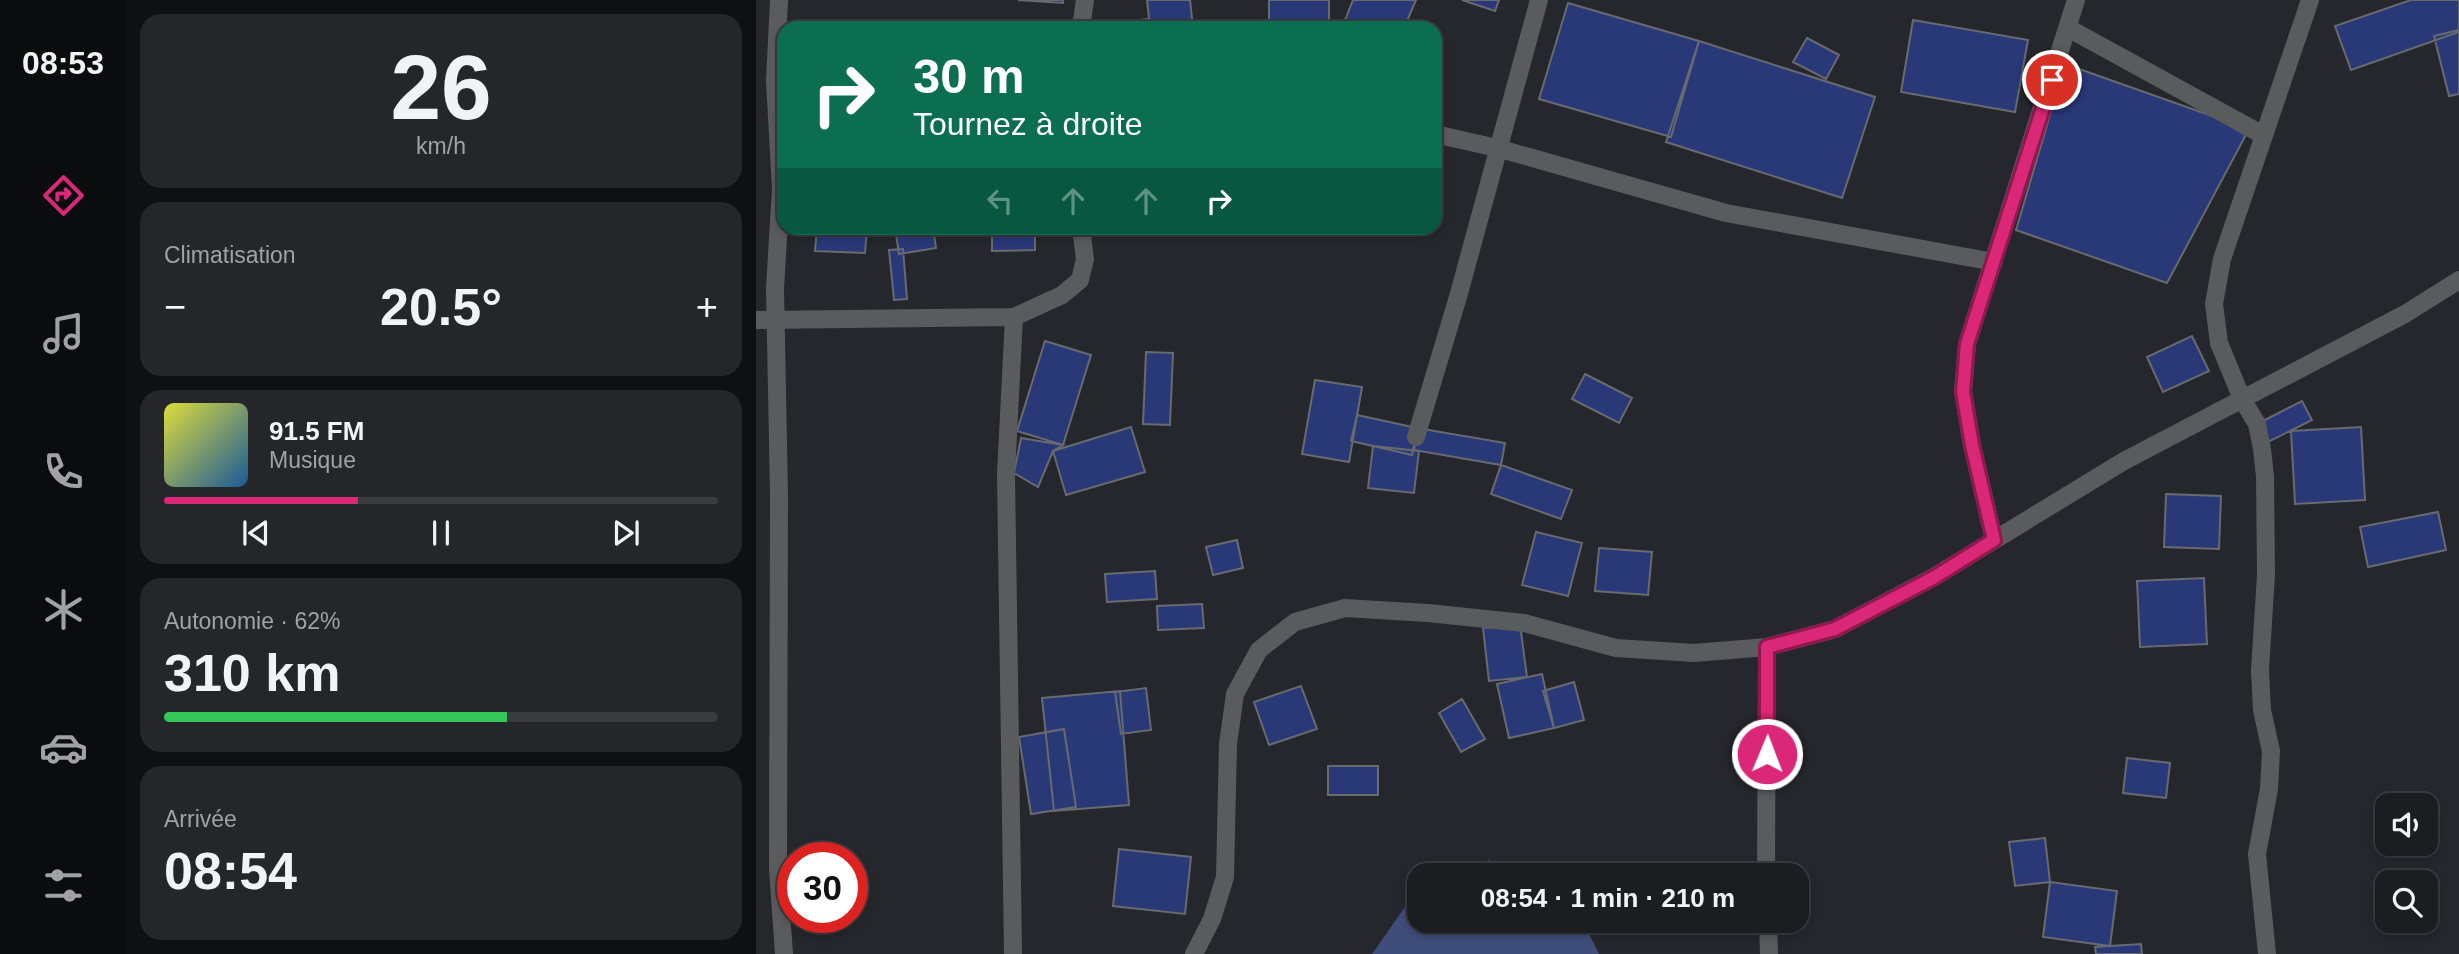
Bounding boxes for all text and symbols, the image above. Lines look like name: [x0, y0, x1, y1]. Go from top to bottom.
text: 26: [390, 37, 492, 138]
text: 08:53: [22, 45, 104, 81]
icon: right: [798, 49, 889, 140]
text: 30 m: [913, 49, 1025, 103]
pin: [2022, 50, 2082, 110]
icon: arrive: [2033, 61, 2071, 99]
text: Tournez à droite: [913, 106, 1142, 142]
text: km/h: [416, 133, 466, 159]
icon: directions: [39, 171, 88, 220]
icon: left: [981, 182, 1019, 220]
icon: ahead: [1054, 182, 1092, 220]
icon: ahead: [1127, 182, 1165, 220]
icon: right: [1200, 182, 1238, 220]
text: Climatisation: [164, 242, 296, 268]
text: 20.5°: [380, 278, 502, 336]
text: −: [164, 286, 186, 328]
text: +: [696, 286, 718, 328]
icon: music: [39, 309, 88, 358]
text: 91.5 FM: [269, 416, 364, 446]
icon: phone: [39, 447, 88, 496]
text: Musique: [269, 447, 356, 473]
icon: previous: [237, 514, 275, 552]
icon: pause: [422, 514, 460, 552]
icon: next: [607, 514, 645, 552]
icon: climate: [39, 585, 88, 634]
text: Autonomie · 62%: [164, 608, 340, 634]
text: 310 km: [164, 644, 340, 702]
position arrow: [1730, 717, 1804, 791]
icon: car: [39, 723, 88, 772]
map controls: [2375, 793, 2438, 933]
button: sound: [2375, 793, 2438, 856]
text: Arrivée: [164, 806, 237, 832]
text: 08:54: [164, 842, 297, 900]
speed limit sign: 30: [777, 842, 868, 933]
icon: filters: [39, 861, 88, 910]
button: search: [2375, 870, 2438, 933]
text: 08:54 · 1 min · 210 m: [1481, 883, 1735, 913]

